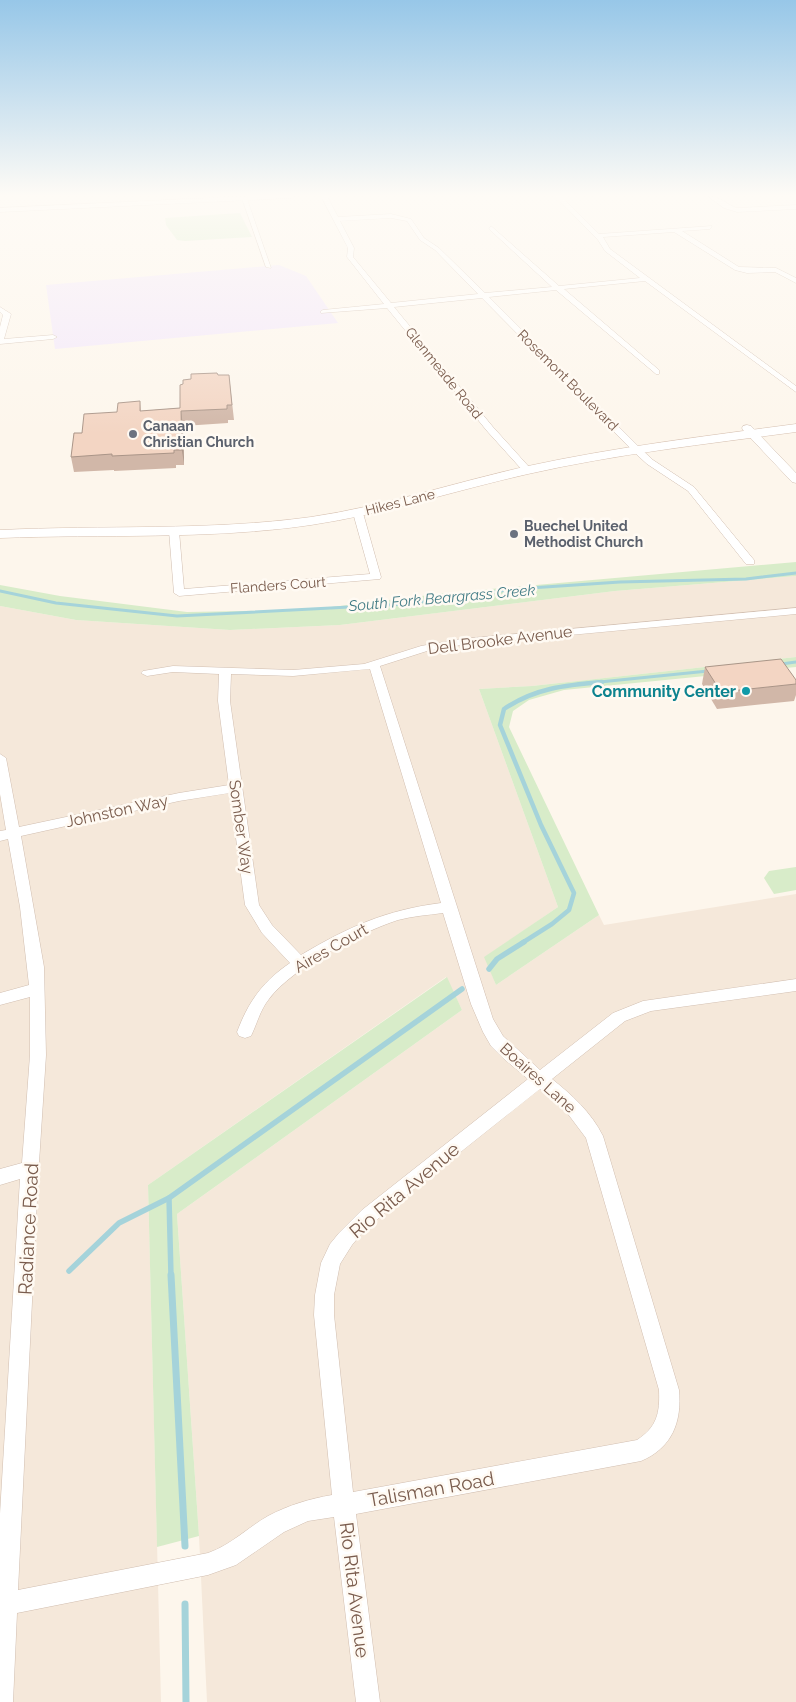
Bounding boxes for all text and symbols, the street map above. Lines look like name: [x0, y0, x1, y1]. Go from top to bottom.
street label: Glenmeade Road: [402, 324, 486, 422]
street label: Rosemont Boulevard: [514, 326, 622, 434]
place label: Canaan Christian Church: [143, 418, 254, 450]
marker: Canaan Christian Church: [127, 428, 139, 440]
street label: Hikes Lane: [364, 486, 436, 518]
place label: Buechel United Methodist Church: [524, 518, 643, 550]
marker: Buechel United Methodist Church: [508, 528, 520, 540]
street label: Flanders Court: [230, 574, 327, 596]
water label: South Fork Beargrass Creek: [347, 581, 536, 615]
street label: Dell Brooke Avenue: [427, 622, 573, 658]
place label: Community Center: [592, 682, 736, 701]
marker: Community Center: [740, 685, 752, 697]
street label: Somber Way: [225, 779, 257, 876]
street label: Johnston Way: [64, 791, 170, 831]
street label: Aires Court: [291, 919, 372, 977]
street label: Boaires Lane: [496, 1039, 580, 1117]
street label: Rio Rita Avenue: [345, 1138, 463, 1242]
street label: Radiance Road: [14, 1163, 42, 1295]
street label: Talisman Road: [366, 1467, 496, 1511]
street label: Rio Rita Avenue: [336, 1521, 374, 1659]

